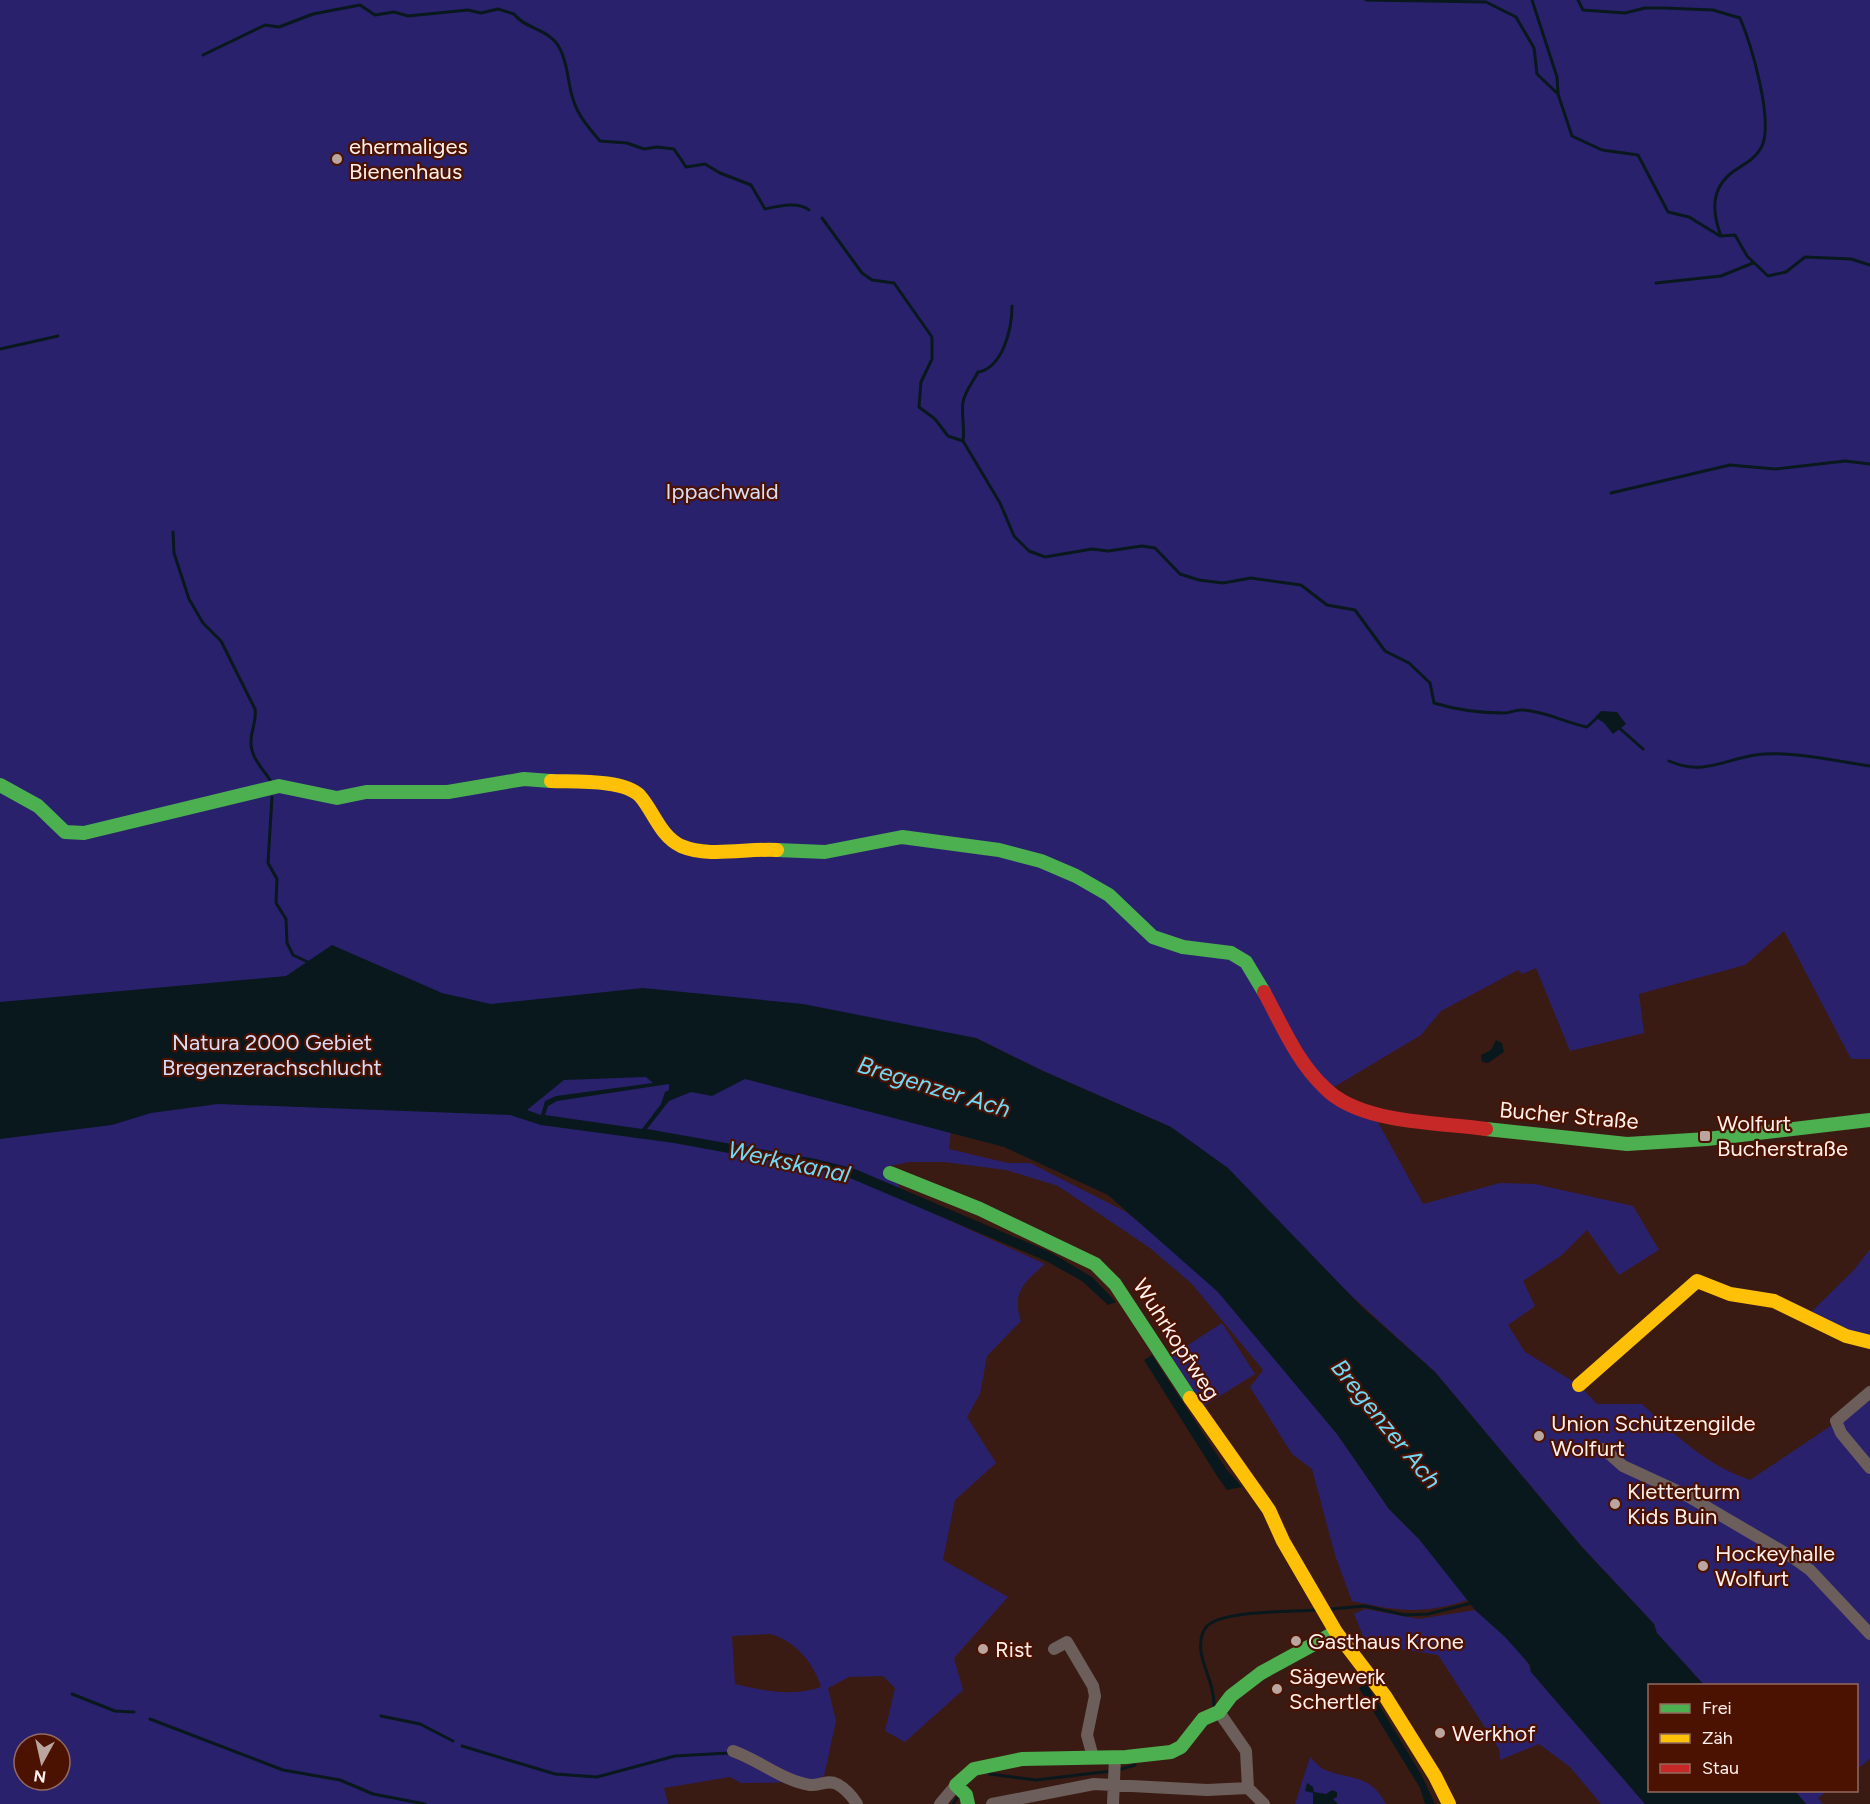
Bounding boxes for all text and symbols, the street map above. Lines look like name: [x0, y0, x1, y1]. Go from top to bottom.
place label: ehermaliges Bienenhaus: [349, 133, 468, 185]
marker: ehermaliges Bienenhaus: [330, 152, 344, 166]
park label: Ippachwald: [665, 478, 779, 505]
park label: Natura 2000 Gebiet Bregenzerachschlucht: [162, 1029, 382, 1081]
water label: Bregenzer Ach: [854, 1050, 1014, 1124]
street label: Bucher Straße: [1498, 1096, 1640, 1135]
place label: Wolfurt Bucherstraße: [1717, 1110, 1848, 1162]
marker: Wolfurt Bucherstraße: [1698, 1129, 1712, 1143]
water label: Werkskanal: [725, 1134, 854, 1189]
street label: Wuhrkopfweg: [1127, 1274, 1226, 1405]
water label: Bregenzer Ach: [1325, 1353, 1447, 1494]
place label: Union Schützengilde Wolfurt: [1551, 1410, 1756, 1462]
marker: Union Schützengilde Wolfurt: [1532, 1429, 1546, 1443]
place label: Kletterturm Kids Buin: [1627, 1478, 1740, 1530]
marker: Kletterturm Kids Buin: [1608, 1497, 1622, 1511]
place label: Hockeyhalle Wolfurt: [1715, 1540, 1835, 1592]
marker: Hockeyhalle Wolfurt: [1696, 1559, 1710, 1573]
place label: Gasthaus Krone: [1308, 1628, 1464, 1655]
marker: Gasthaus Krone: [1289, 1634, 1303, 1648]
place label: Rist: [995, 1636, 1032, 1663]
marker: Rist: [976, 1642, 990, 1656]
place label: Sägewerk Schertler: [1289, 1663, 1386, 1715]
marker: Sägewerk Schertler: [1270, 1682, 1284, 1696]
legend: [1648, 1684, 1858, 1792]
text: Frei: [1702, 1697, 1732, 1719]
place label: Werkhof: [1452, 1720, 1536, 1747]
marker: Werkhof: [1433, 1726, 1447, 1740]
text: Zäh: [1702, 1727, 1733, 1749]
north arrow: [12, 1732, 72, 1792]
text: Stau: [1702, 1757, 1739, 1779]
text: N: [33, 1766, 47, 1787]

